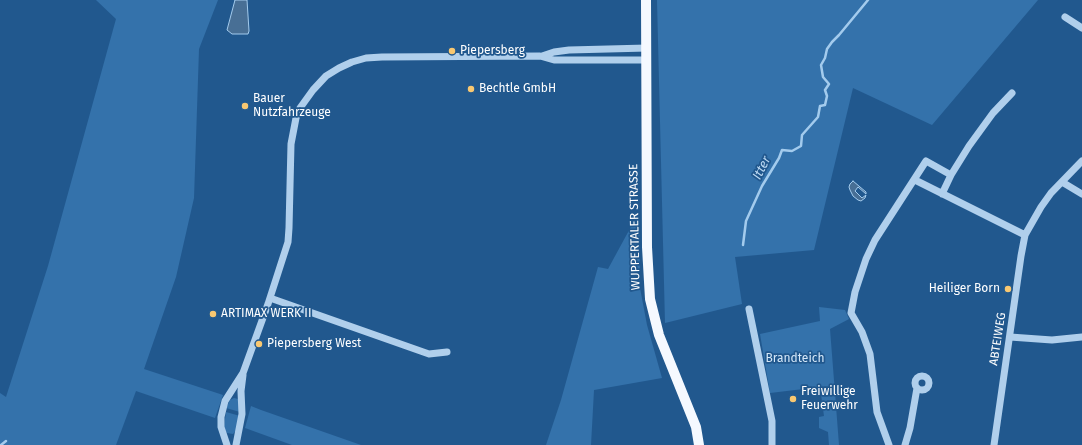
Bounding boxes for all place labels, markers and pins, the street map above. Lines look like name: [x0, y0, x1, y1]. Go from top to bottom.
place label: Piepersberg: [460, 44, 525, 58]
marker: Piepersberg: [447, 46, 457, 56]
place label: Bechtle GmbH: [479, 82, 556, 96]
marker: Bechtle GmbH: [466, 84, 476, 94]
place label: Bauer Nutzfahrzeuge: [253, 92, 331, 120]
marker: Bauer Nutzfahrzeuge: [240, 101, 250, 111]
place label: Heiliger Born: [929, 282, 1000, 296]
marker: Heiliger Born: [1003, 284, 1013, 294]
place label: ARTIMAX WERK II: [221, 307, 311, 321]
marker: ARTIMAX WERK II: [208, 309, 218, 319]
place label: Piepersberg West: [267, 337, 361, 351]
marker: Piepersberg West: [254, 339, 264, 349]
place label: Freiwillige Feuerwehr: [801, 385, 858, 413]
marker: Freiwillige Feuerwehr: [788, 394, 798, 404]

